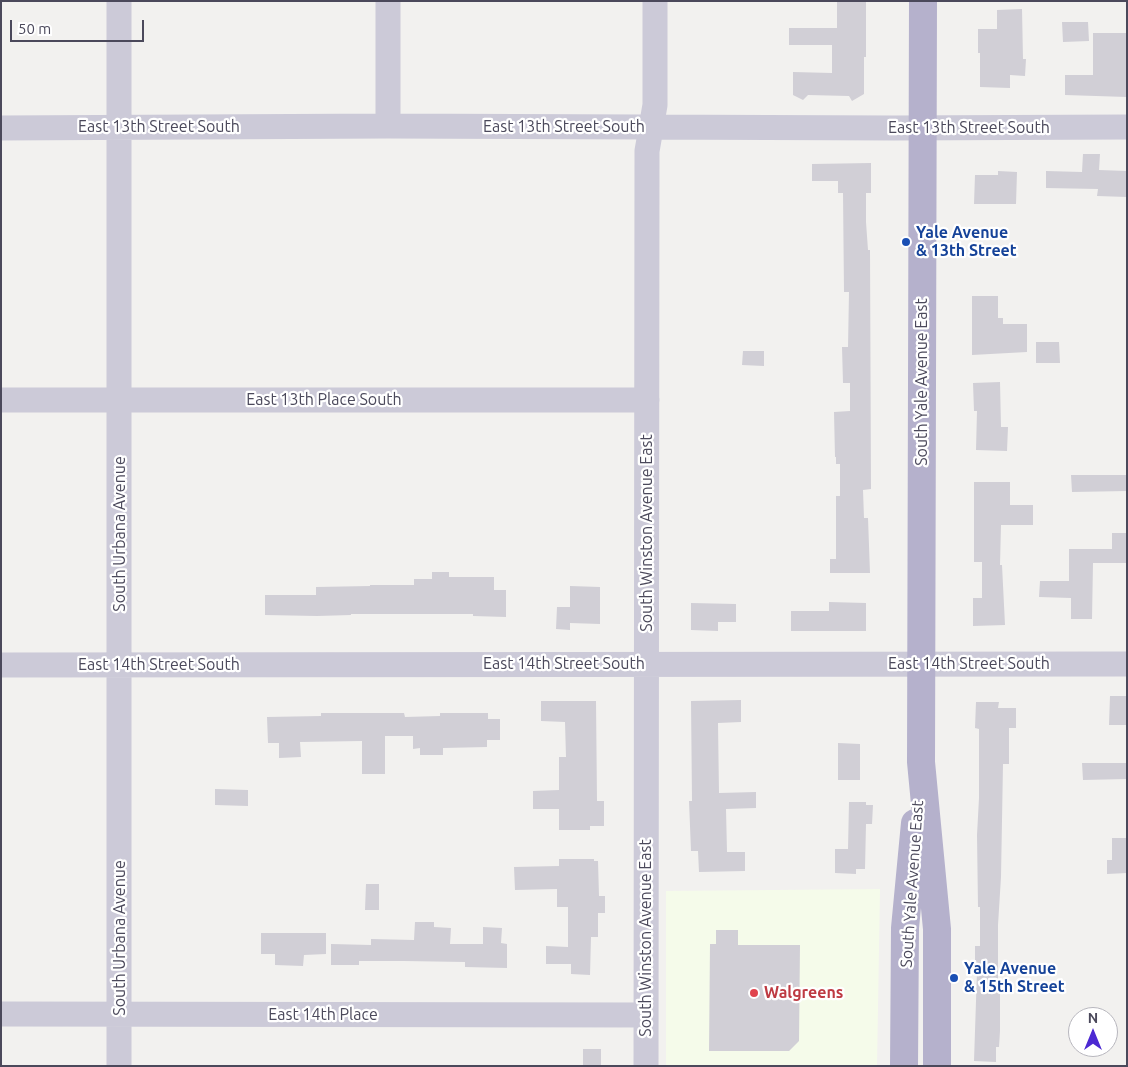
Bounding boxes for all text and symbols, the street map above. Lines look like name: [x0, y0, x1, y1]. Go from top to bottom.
scale bar: [12, 10, 146, 42]
text: 50 m: [18, 20, 51, 37]
street label: East 13th Street South: [78, 117, 240, 137]
street label: East 13th Street South: [483, 117, 645, 137]
street label: East 13th Street South: [888, 118, 1050, 138]
place label: Yale Avenue & 13th Street: [916, 223, 1017, 261]
marker: Yale Avenue & 13th Street: [900, 236, 912, 248]
street label: South Yale Avenue East: [912, 298, 932, 466]
street label: East 13th Place South: [246, 390, 402, 410]
street label: South Winston Avenue East: [637, 434, 657, 632]
street label: South Urbana Avenue: [110, 456, 130, 612]
street label: East 14th Street South: [483, 654, 645, 674]
street label: East 14th Street South: [888, 654, 1050, 674]
street label: East 14th Street South: [78, 655, 240, 675]
street label: South Yale Avenue East: [897, 800, 927, 968]
street label: South Winston Avenue East: [636, 839, 656, 1037]
street label: South Urbana Avenue: [110, 860, 130, 1016]
place label: Yale Avenue & 15th Street: [964, 959, 1065, 997]
marker: Yale Avenue & 15th Street: [948, 972, 960, 984]
place label: Walgreens: [764, 983, 843, 1003]
marker: Walgreens: [748, 987, 760, 999]
street label: East 14th Place: [268, 1005, 378, 1025]
north arrow: [1068, 1007, 1118, 1057]
text: N: [1088, 1010, 1098, 1026]

